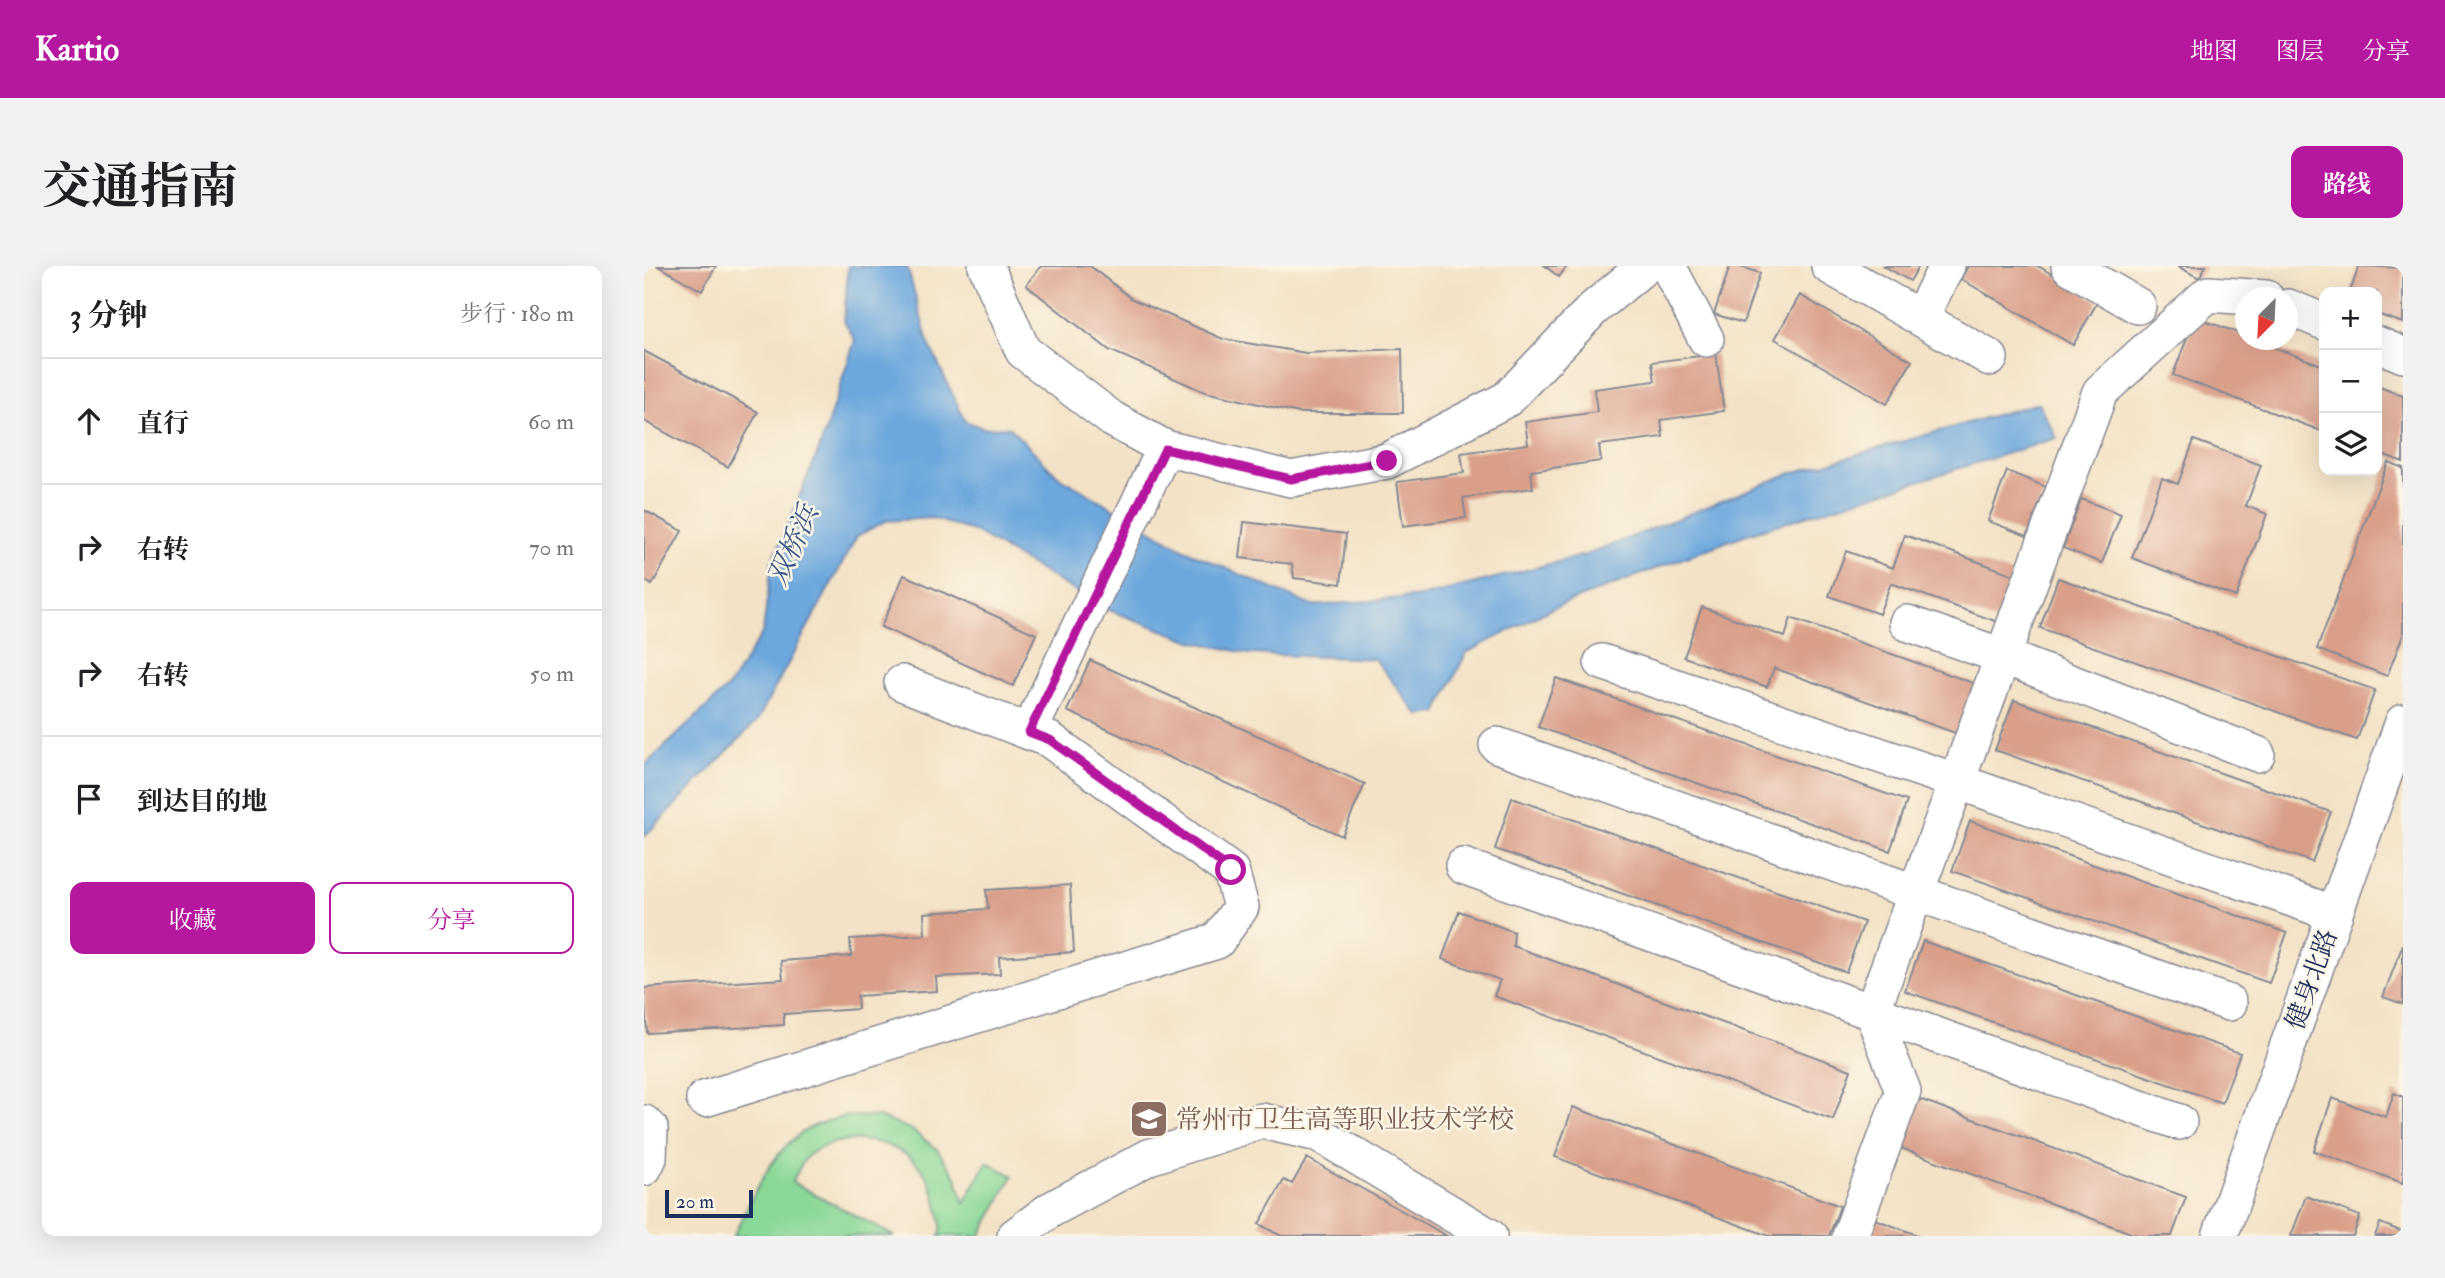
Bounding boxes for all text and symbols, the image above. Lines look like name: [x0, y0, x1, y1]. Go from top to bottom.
text: Kartio: [35, 29, 119, 70]
text: 地图: [2190, 36, 2238, 67]
text: 图层: [2276, 36, 2324, 67]
text: 分享: [2362, 36, 2410, 67]
button: 路线: [2291, 146, 2403, 218]
text: 交通指南: [42, 157, 238, 218]
north arrow: [2235, 287, 2298, 350]
map controls: [2319, 287, 2382, 476]
button: +: [2319, 287, 2382, 350]
text: 3 分钟: [70, 297, 148, 334]
text: 步行 · 180 m: [460, 299, 574, 328]
button: −: [2319, 350, 2382, 413]
icon: ahead: [70, 402, 108, 440]
text: 60 m: [528, 407, 574, 436]
text: 直行: [137, 408, 189, 440]
button: layers: [2319, 413, 2382, 476]
route end: [1371, 445, 1402, 476]
water label: 双桥浜: [760, 498, 827, 591]
icon: right: [70, 528, 108, 566]
text: 70 m: [529, 533, 574, 562]
text: 右转: [137, 534, 189, 566]
icon: right: [70, 654, 108, 692]
text: 50 m: [530, 659, 574, 688]
text: 右转: [137, 660, 189, 692]
icon: arrive: [70, 780, 108, 818]
text: 到达目的地: [137, 786, 267, 818]
route start: [1215, 854, 1246, 885]
button: 收藏: [70, 882, 315, 954]
button: 分享: [329, 882, 574, 954]
street label: 健身北路: [2279, 925, 2345, 1034]
school or university icon: 常州市卫生高等职业技术学校: [1128, 1098, 1170, 1140]
place label: 常州市卫生高等职业技术学校: [1176, 1104, 1514, 1136]
scale bar: [665, 1187, 752, 1219]
text: 20 m: [676, 1190, 714, 1214]

